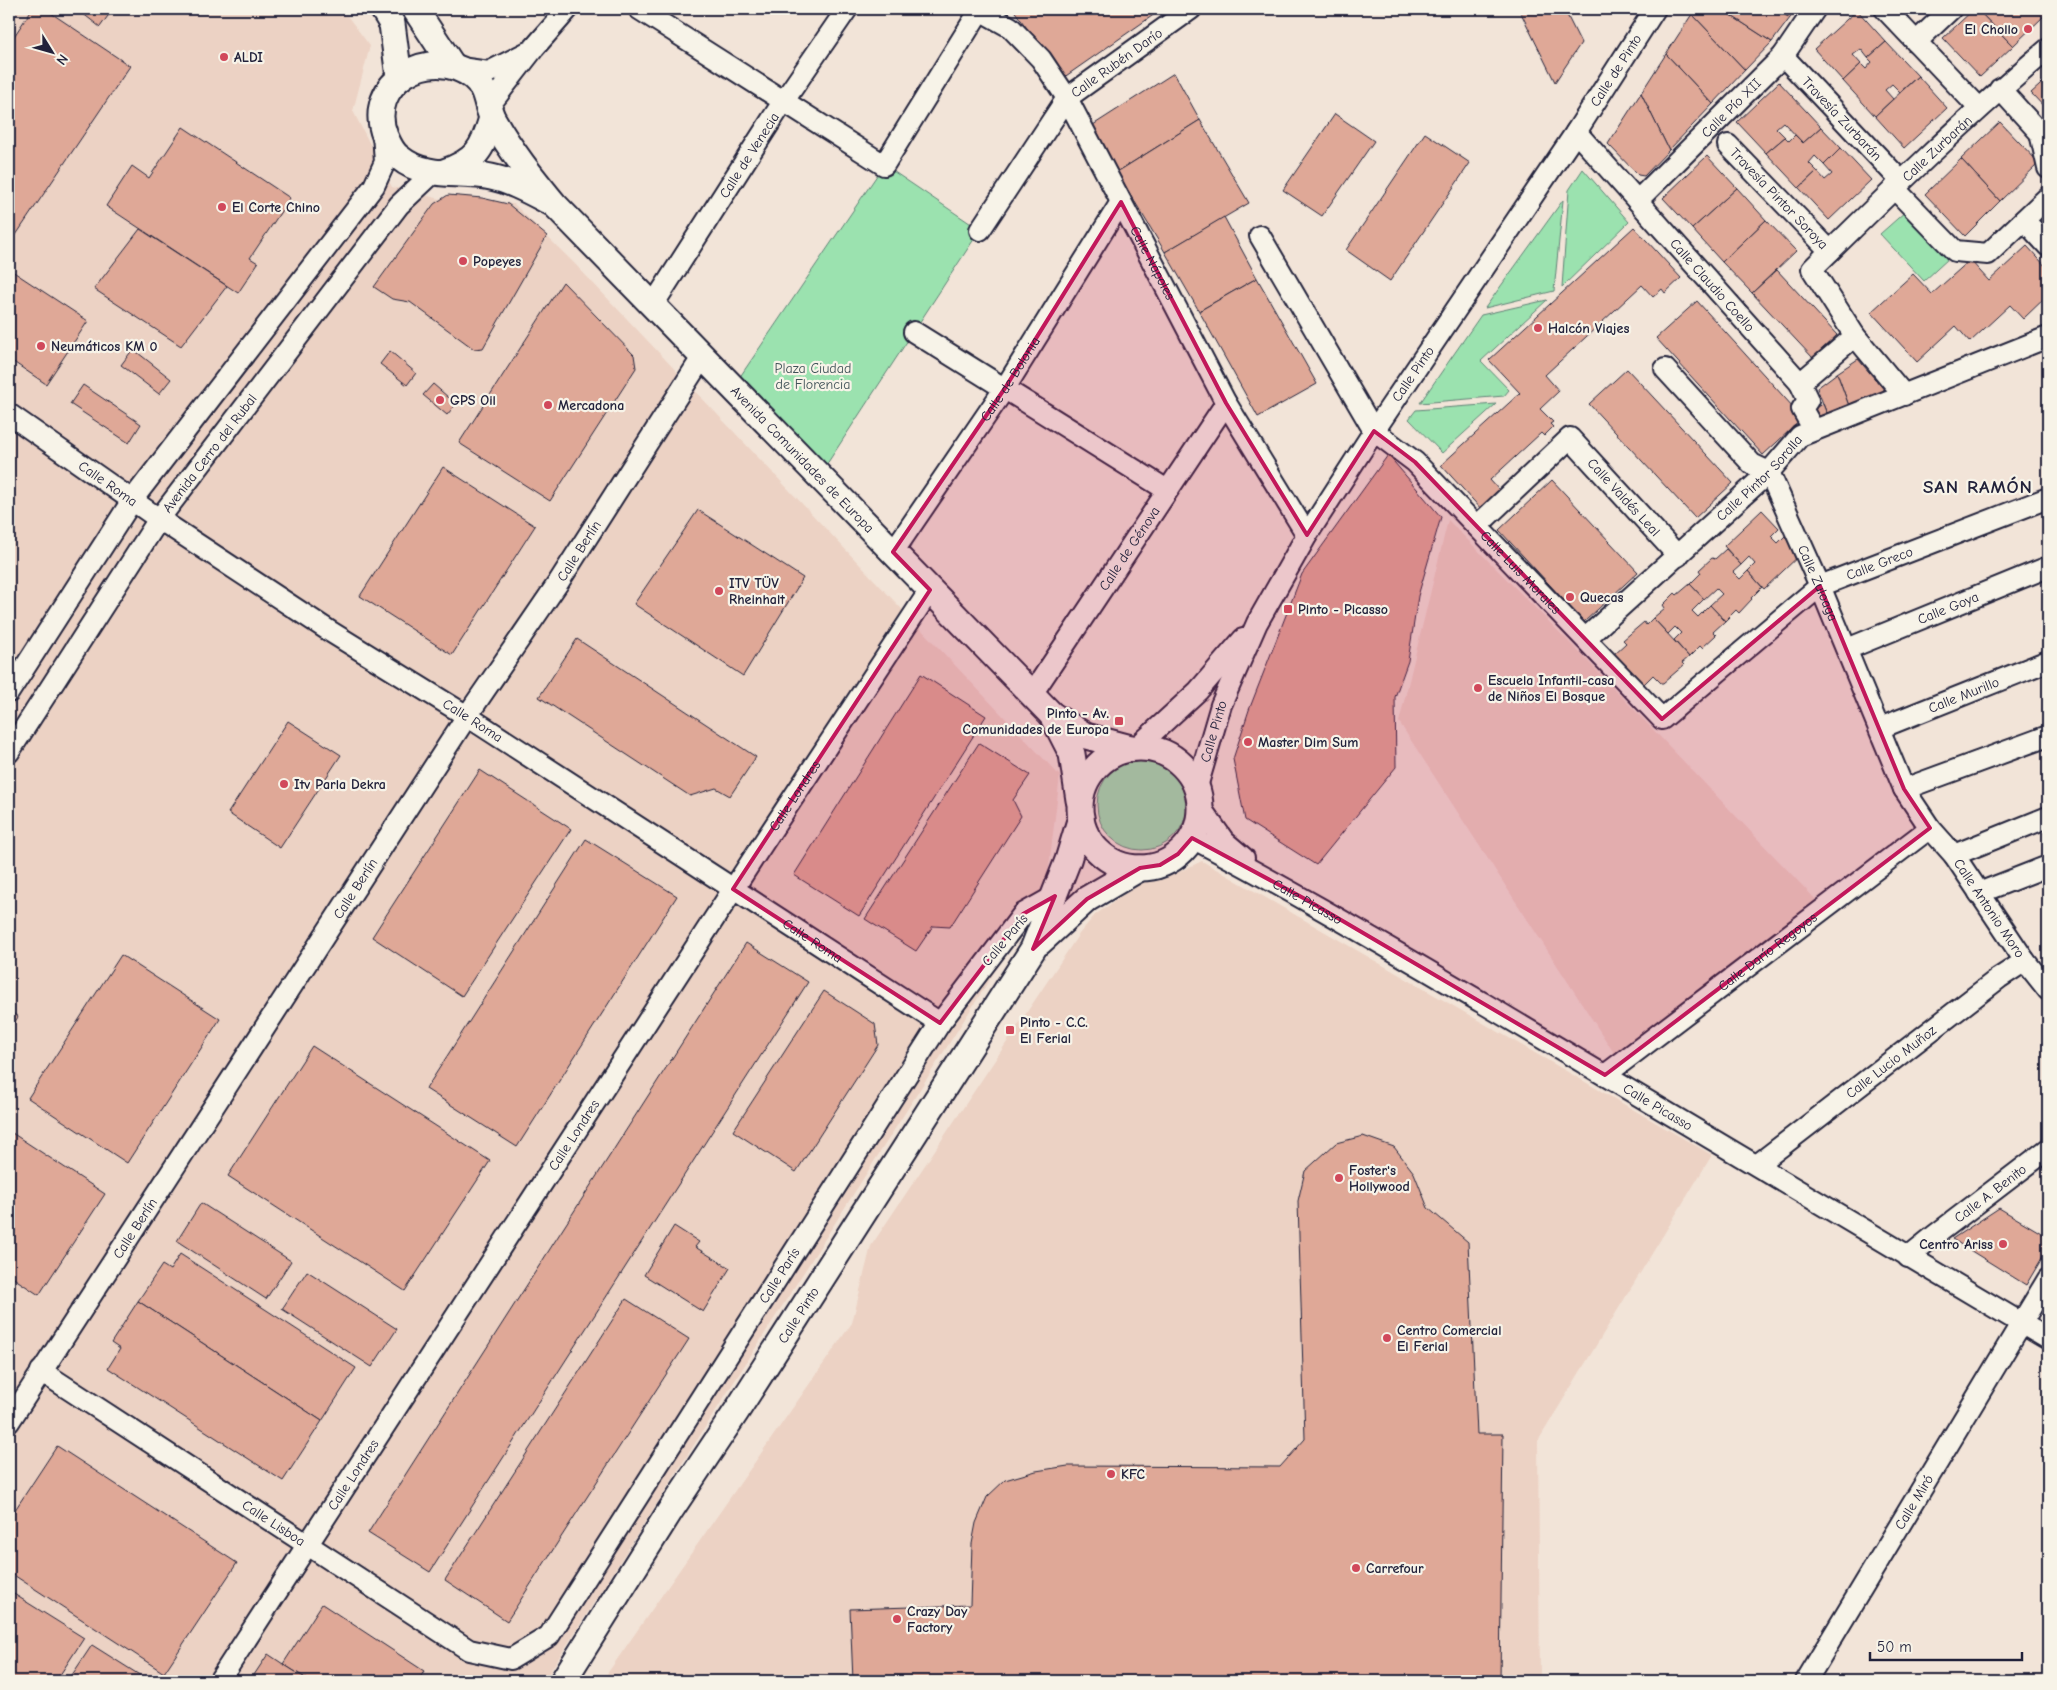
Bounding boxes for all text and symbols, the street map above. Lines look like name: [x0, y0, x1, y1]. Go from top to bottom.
place label: El Chollo: [1965, 21, 2018, 38]
marker: El Chollo: [2022, 23, 2034, 35]
street label: Calle Rubén Darío: [1067, 24, 1165, 101]
north arrow: [28, 28, 78, 78]
street label: Calle de Pinto: [1586, 31, 1645, 110]
place label: ALDI: [234, 49, 263, 66]
text: N: [52, 51, 72, 68]
marker: ALDI: [218, 51, 230, 63]
street label: Travesía Zurbarán: [1798, 73, 1886, 164]
street label: Calle Pío XII: [1697, 74, 1764, 141]
street label: Calle de Venecia: [715, 109, 783, 201]
street label: Calle Zurbarán: [1898, 112, 1975, 185]
street label: Travesía Pintor Soroya: [1727, 144, 1832, 253]
place label: El Corte Chino: [232, 199, 320, 216]
marker: El Corte Chino: [216, 201, 228, 213]
street label: Calle Nápoles: [1127, 223, 1179, 303]
street label: Calle Claudio Coello: [1667, 235, 1758, 335]
place label: Popeyes: [473, 253, 521, 270]
marker: Popeyes: [457, 255, 469, 267]
place label: Halcón Viajes: [1548, 320, 1629, 337]
marker: Halcón Viajes: [1532, 322, 1544, 334]
street label: Calle de Bolonia: [976, 333, 1044, 424]
place label: Neumáticos KM 0: [51, 338, 157, 355]
marker: Neumáticos KM 0: [35, 340, 47, 352]
street label: Calle Pinto: [1388, 343, 1437, 405]
park label: Plaza Ciudad de Florencia: [775, 360, 851, 393]
street label: Avenida Comunidades de Europa: [727, 382, 878, 536]
street label: Avenida Cerro del Rubal: [159, 390, 260, 516]
place label: GPS Oil: [450, 392, 496, 409]
marker: GPS Oil: [434, 394, 446, 406]
place label: Mercadona: [558, 397, 624, 414]
marker: Mercadona: [542, 399, 554, 411]
street label: Calle Pintor Sorolla: [1712, 431, 1806, 524]
street label: Calle Valdés Leal: [1584, 454, 1664, 540]
street label: Calle Roma: [75, 457, 141, 510]
district label: SAN RAMÓN: [1923, 476, 2033, 498]
street label: Calle de Génova: [1095, 503, 1163, 594]
street label: Calle Berlín: [553, 517, 604, 584]
street label: Calle Luis Morales: [1477, 527, 1565, 617]
street label: Calle Zuloaga: [1794, 542, 1842, 624]
street label: Calle Greco: [1844, 542, 1915, 584]
place label: ITV TÜV Rheinhalt: [729, 575, 785, 608]
marker: ITV TÜV Rheinhalt: [713, 585, 725, 597]
street label: Calle Goya: [1915, 588, 1981, 628]
place label: Quecas: [1580, 589, 1624, 606]
marker: Quecas: [1564, 591, 1576, 603]
place label: Pinto - Picasso: [1298, 601, 1388, 618]
marker: Pinto - Picasso: [1282, 603, 1294, 615]
place label: Escuela Infantil-casa de Niños El Bosque: [1488, 672, 1614, 705]
street label: Calle Murillo: [1926, 673, 2002, 716]
marker: Escuela Infantil-casa de Niños El Bosque: [1472, 682, 1484, 694]
street label: Calle Roma: [440, 695, 506, 746]
street label: Calle Pinto: [1196, 698, 1231, 764]
place label: Pinto - Av. Comunidades de Europa: [963, 705, 1109, 738]
marker: Pinto - Av. Comunidades de Europa: [1113, 715, 1125, 727]
place label: Master Dim Sum: [1258, 734, 1358, 751]
marker: Master Dim Sum: [1242, 736, 1254, 748]
street label: Calle Londres: [765, 757, 824, 834]
place label: Itv Parla Dekra: [294, 776, 386, 793]
marker: Itv Parla Dekra: [278, 778, 290, 790]
street label: Calle Berlín: [329, 855, 381, 922]
street label: Calle Antonio Moro: [1950, 855, 2029, 961]
street label: Calle Picasso: [1270, 875, 1346, 928]
street label: Calle Darío Regoyos: [1715, 908, 1820, 995]
street label: Calle París: [978, 910, 1032, 969]
street label: Calle Roma: [780, 915, 846, 966]
place label: Pinto - C.C. El Ferial: [1020, 1014, 1088, 1047]
street label: Calle Lucio Muñoz: [1842, 1021, 1939, 1102]
marker: Pinto - C.C. El Ferial: [1004, 1024, 1016, 1036]
street label: Calle Picasso: [1620, 1080, 1696, 1134]
street label: Calle Londres: [544, 1096, 603, 1174]
street label: Calle A. Benito: [1951, 1160, 2030, 1226]
place label: Foster's Hollywood: [1349, 1162, 1410, 1195]
marker: Foster's Hollywood: [1333, 1172, 1345, 1184]
street label: Calle Berlín: [109, 1195, 161, 1262]
place label: Centro Ariss: [1919, 1236, 1993, 1253]
marker: Centro Ariss: [1997, 1238, 2009, 1250]
street label: Calle París: [755, 1244, 803, 1306]
street label: Calle Pinto: [774, 1284, 822, 1346]
place label: Centro Comercial El Ferial: [1397, 1322, 1501, 1355]
marker: Centro Comercial El Ferial: [1381, 1332, 1393, 1344]
street label: Calle Londres: [324, 1436, 382, 1513]
place label: KFC: [1121, 1466, 1145, 1483]
marker: KFC: [1105, 1468, 1117, 1480]
street label: Calle Miró: [1891, 1471, 1937, 1533]
street label: Calle Lisboa: [239, 1496, 309, 1550]
place label: Carrefour: [1366, 1560, 1424, 1577]
marker: Carrefour: [1350, 1562, 1362, 1574]
place label: Crazy Day Factory: [907, 1603, 968, 1636]
marker: Crazy Day Factory: [891, 1613, 903, 1625]
scale bar: [1870, 1630, 2022, 1662]
text: 50 m: [1877, 1638, 1912, 1656]

